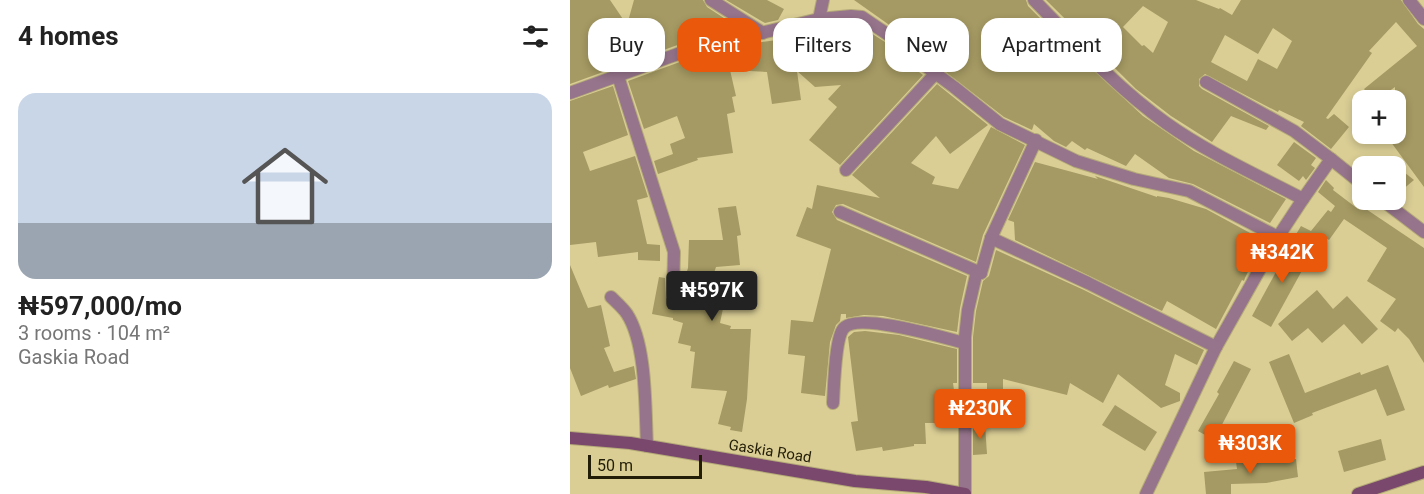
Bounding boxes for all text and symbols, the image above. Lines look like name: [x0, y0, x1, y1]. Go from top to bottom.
chip: Buy: [588, 18, 665, 72]
chip: Rent: [677, 18, 761, 72]
chip: Filters: [773, 18, 873, 72]
chip: New: [885, 18, 969, 72]
chip: Apartment: [981, 18, 1122, 72]
icon: filters: [519, 20, 552, 53]
text: 4 homes: [18, 21, 119, 51]
map controls: [1352, 90, 1406, 210]
button: +: [1352, 90, 1406, 144]
icon: home: [231, 132, 339, 240]
button: −: [1352, 156, 1406, 210]
pin: ₦342K: [1240, 233, 1324, 284]
text: ₦342K: [1250, 240, 1314, 264]
pin: ₦597K: [670, 271, 754, 322]
text: ₦597K: [680, 278, 744, 302]
text: ₦597,000/mo: [18, 291, 182, 321]
text: 3 rooms · 104 m²: [18, 321, 170, 345]
text: Gaskia Road: [18, 345, 130, 369]
pin: ₦230K: [938, 389, 1022, 440]
text: ₦230K: [948, 396, 1012, 420]
pin: ₦303K: [1208, 424, 1292, 475]
text: ₦303K: [1218, 431, 1282, 455]
street label: Gaskia Road: [727, 436, 813, 466]
scale bar: [588, 452, 702, 480]
text: 50 m: [597, 456, 633, 475]

